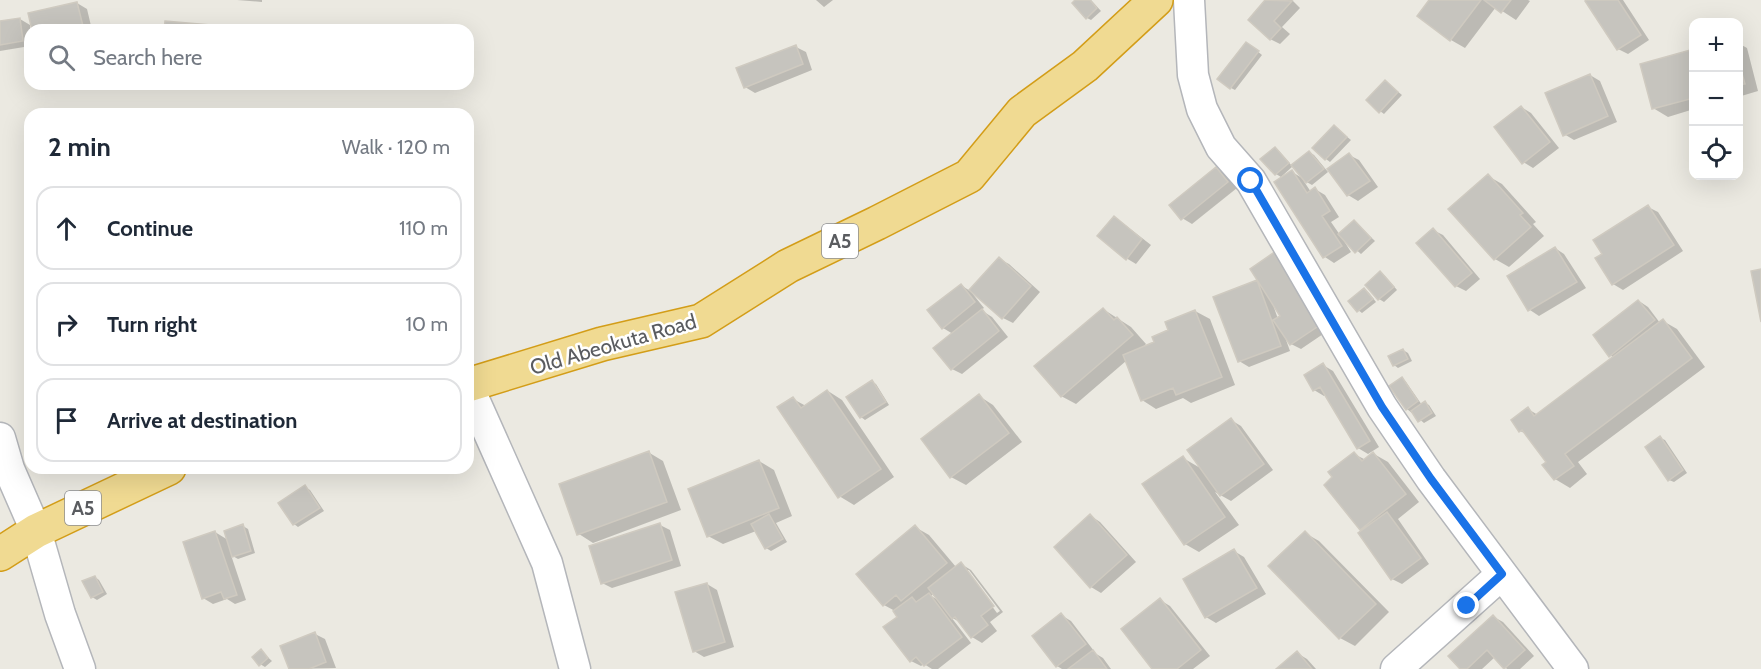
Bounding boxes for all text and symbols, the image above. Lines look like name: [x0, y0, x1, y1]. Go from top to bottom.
map controls: [1689, 18, 1743, 180]
button: +: [1689, 18, 1743, 72]
search box: [24, 24, 474, 90]
icon: search: [45, 41, 78, 74]
text: Search here: [93, 44, 202, 71]
button: −: [1689, 72, 1743, 126]
button: locate: [1689, 126, 1743, 180]
text: 2 min: [48, 131, 111, 163]
text: Walk · 120 m: [342, 135, 450, 159]
route start: [1237, 167, 1263, 193]
icon: ahead: [50, 212, 83, 245]
text: Continue: [107, 215, 193, 242]
text: 110 m: [399, 216, 448, 240]
road number: A5: [822, 224, 858, 258]
icon: right: [50, 308, 83, 341]
street label: Old Abeokuta Road: [527, 308, 699, 380]
text: Turn right: [107, 311, 197, 338]
text: 10 m: [405, 312, 448, 336]
icon: arrive: [50, 404, 83, 437]
text: Arrive at destination: [107, 407, 297, 434]
road number: A5: [65, 491, 101, 525]
route end: [1453, 592, 1479, 618]

